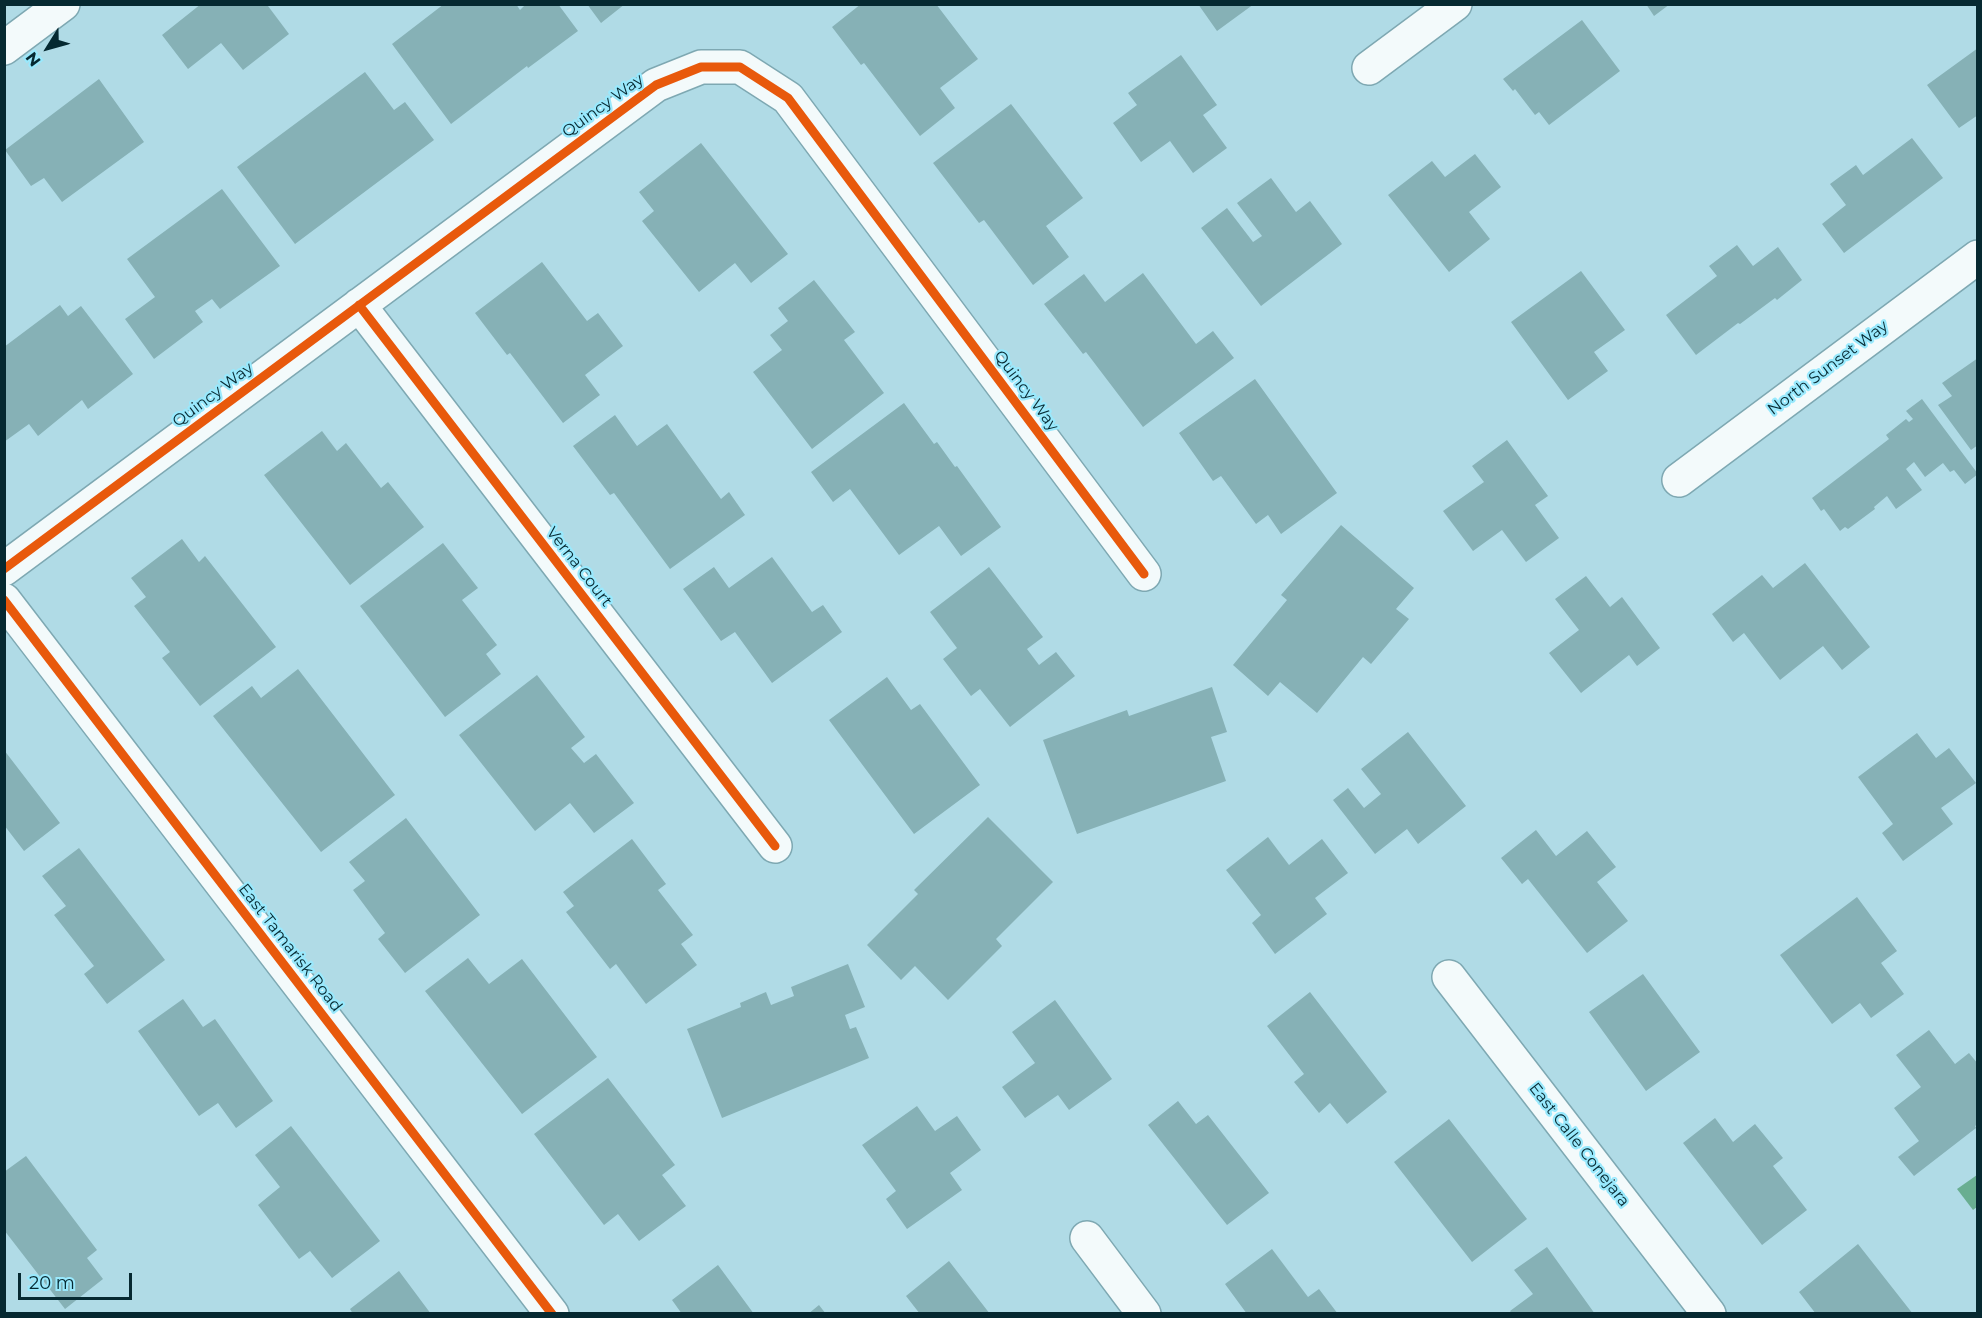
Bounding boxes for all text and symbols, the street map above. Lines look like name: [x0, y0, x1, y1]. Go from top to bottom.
north arrow: [18, 18, 78, 78]
text: N: [22, 48, 45, 70]
street label: Quincy Way: [559, 70, 647, 142]
street label: North Sunset Way: [1764, 317, 1892, 419]
street label: Quincy Way: [990, 347, 1062, 435]
street label: Quincy Way: [169, 359, 257, 431]
street label: Verna Court: [542, 523, 616, 611]
street label: East Tamarisk Road: [234, 880, 346, 1016]
street label: East Calle Conejara: [1525, 1079, 1633, 1211]
scale bar: [21, 1261, 135, 1299]
text: 20 m: [29, 1272, 75, 1294]

